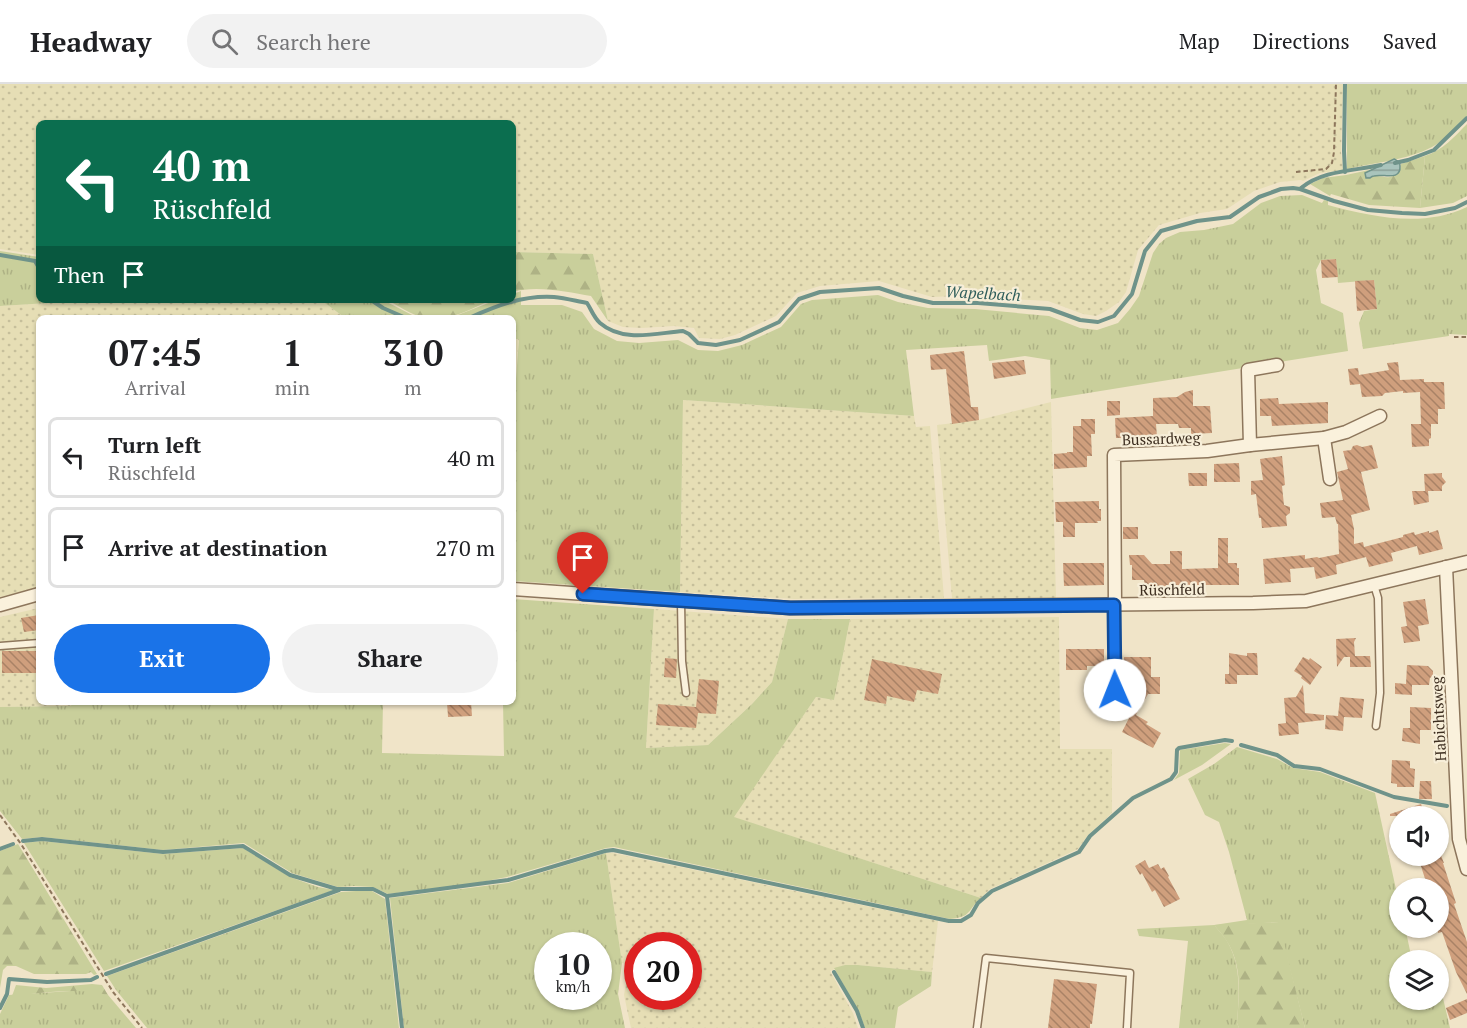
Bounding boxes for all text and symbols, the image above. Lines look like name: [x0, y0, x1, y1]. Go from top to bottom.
search box: [187, 14, 607, 68]
text: Headway: [30, 23, 151, 60]
icon: search: [208, 25, 241, 58]
text: Search here: [256, 27, 371, 56]
text: Map: [1179, 27, 1220, 55]
text: Directions: [1253, 27, 1350, 55]
text: Saved: [1383, 27, 1437, 55]
text: 40 m: [153, 137, 251, 193]
icon: left: [54, 144, 132, 222]
text: Rüschfeld: [153, 191, 271, 227]
icon: arrive: [117, 258, 150, 291]
text: Then: [54, 260, 105, 289]
water label: Wapelbach: [945, 280, 1021, 306]
text: 07:45: [109, 329, 202, 376]
text: 1: [282, 329, 303, 376]
text: 310: [382, 329, 443, 376]
text: Arrival: [125, 374, 186, 401]
text: min: [275, 374, 310, 401]
text: m: [404, 374, 422, 401]
street label: Bussardweg: [1121, 427, 1202, 449]
text: Turn left: [108, 430, 201, 459]
icon: left: [57, 441, 90, 474]
text: 40 m: [447, 443, 495, 472]
text: Rüschfeld: [108, 459, 196, 486]
icon: arrive: [57, 531, 90, 564]
pin: [557, 532, 608, 594]
text: Arrive at destination: [108, 533, 327, 562]
text: 270 m: [435, 533, 495, 562]
icon: arrive: [566, 541, 599, 574]
street label: Rüschfeld: [1139, 578, 1205, 600]
button: Exit: [54, 624, 270, 693]
button: Share: [282, 624, 498, 693]
position arrow: [1083, 658, 1147, 722]
street label: Habichtsweg: [1426, 675, 1450, 762]
map controls: [1389, 806, 1449, 1010]
button: sound: [1389, 806, 1449, 866]
button: search: [1389, 878, 1449, 938]
speed limit sign: 20: [624, 932, 702, 1010]
text: 10: [556, 944, 590, 984]
button: layers: [1389, 950, 1449, 1010]
text: km/h: [556, 976, 590, 996]

